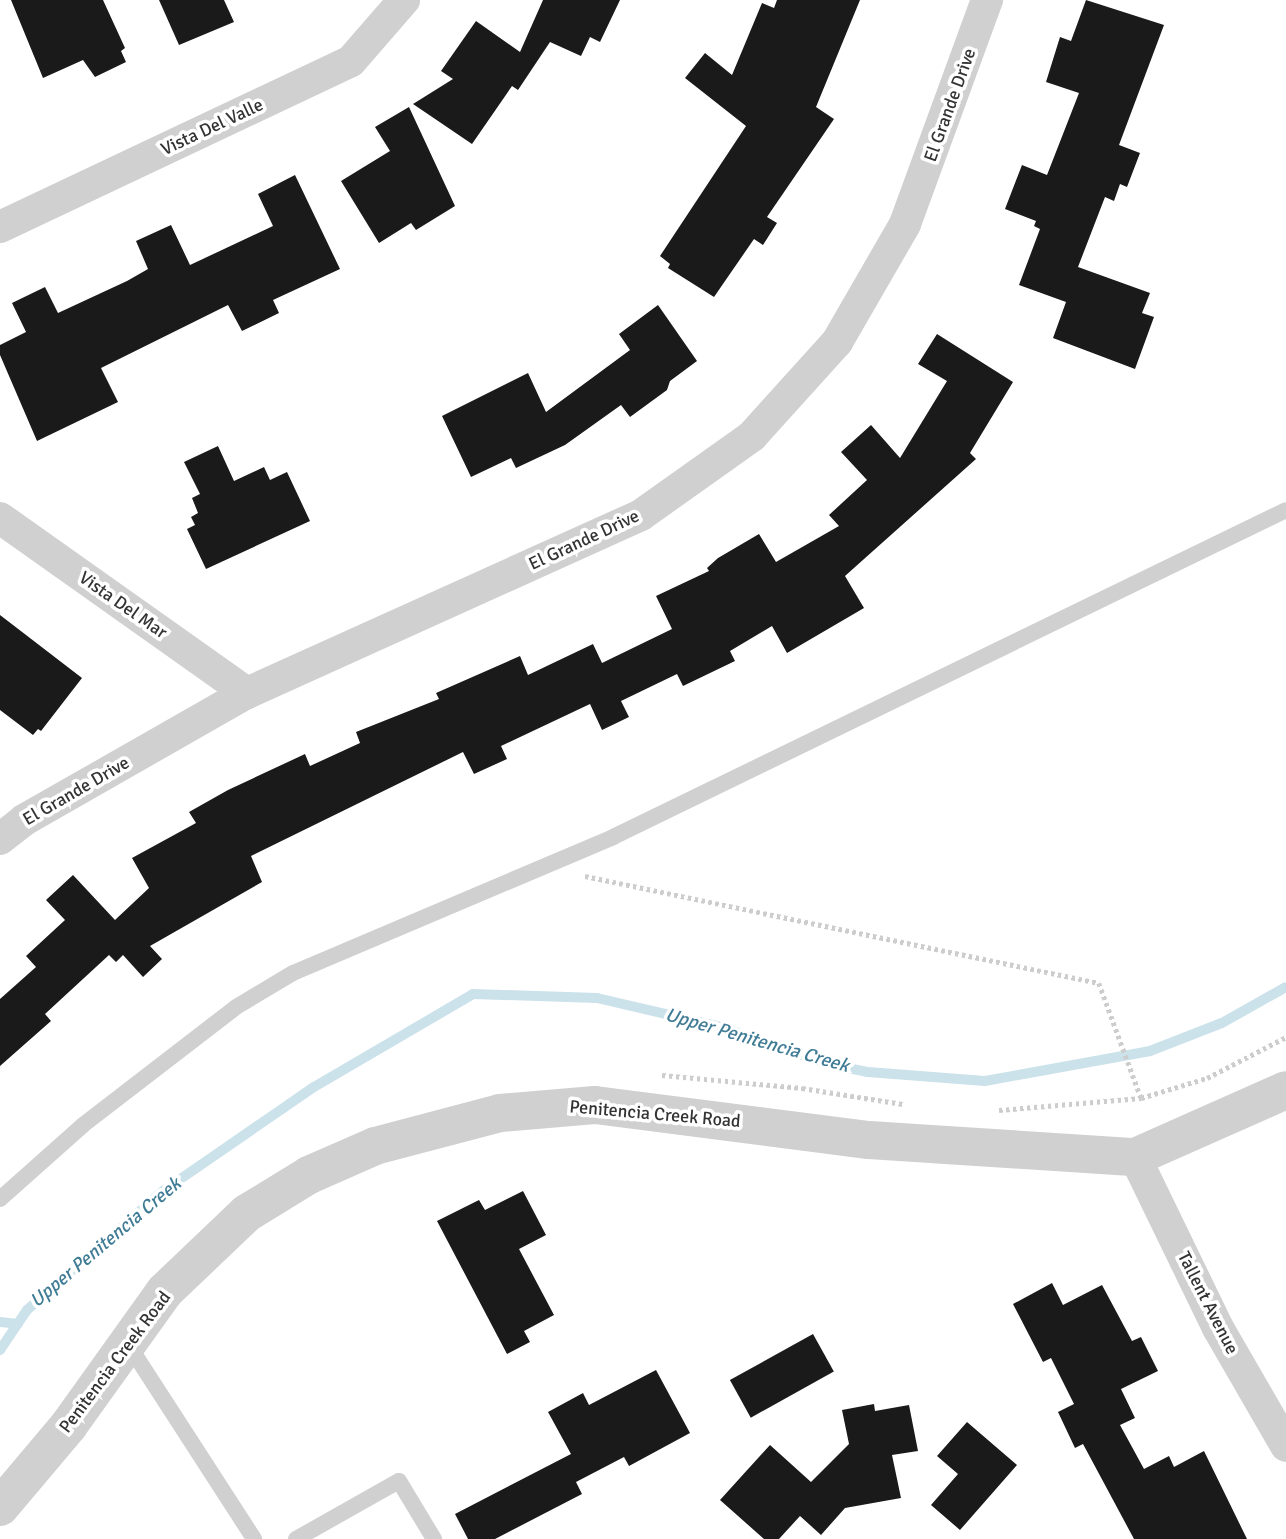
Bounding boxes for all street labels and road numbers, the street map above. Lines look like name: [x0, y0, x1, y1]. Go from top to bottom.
street label: El Grande Drive: [919, 45, 981, 165]
street label: Vista Del Valle: [157, 94, 267, 160]
street label: El Grande Drive: [525, 505, 643, 575]
street label: Vista Del Mar: [75, 567, 171, 643]
street label: El Grande Drive: [19, 752, 133, 830]
street label: Penitencia Creek Road: [569, 1096, 741, 1132]
street label: Tallent Avenue: [1173, 1248, 1243, 1358]
street label: Penitencia Creek Road: [55, 1287, 175, 1437]

